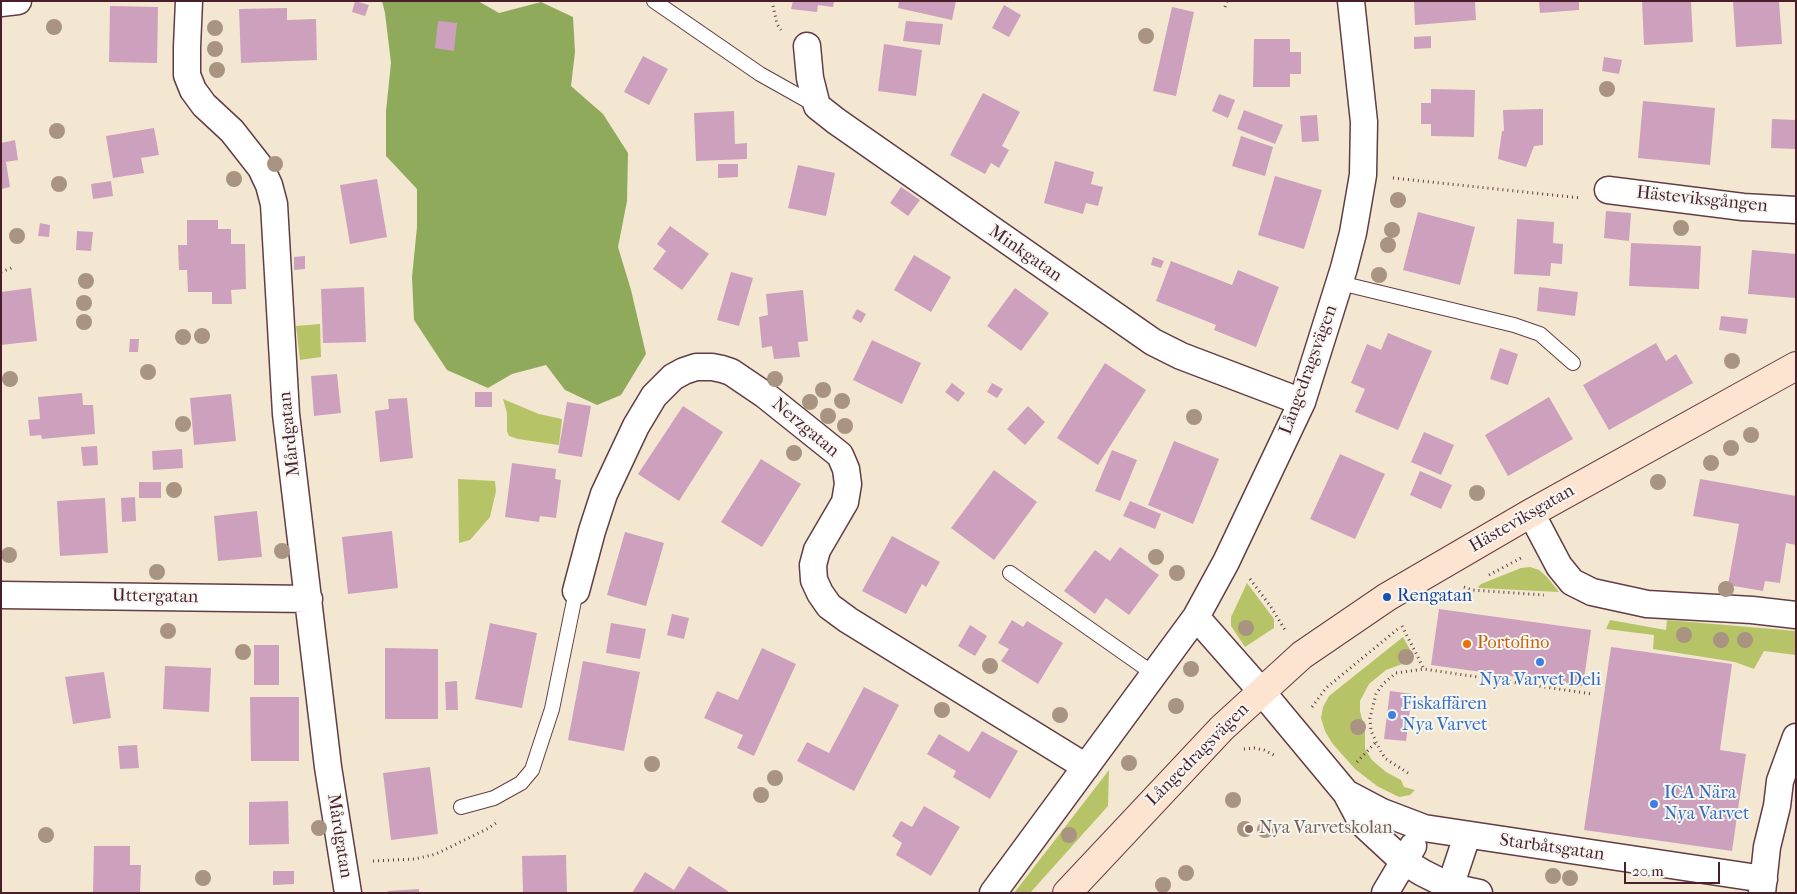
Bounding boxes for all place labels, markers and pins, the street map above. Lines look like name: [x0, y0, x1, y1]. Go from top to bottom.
place label: Rengatan: [1397, 586, 1472, 608]
marker: Rengatan: [1381, 591, 1393, 603]
place label: Portofino: [1477, 633, 1549, 655]
marker: Portofino: [1461, 638, 1473, 650]
marker: Nya Varvet Deli: [1534, 656, 1546, 668]
place label: Nya Varvet Deli: [1479, 670, 1601, 692]
place label: Fiskaffären Nya Varvet: [1402, 694, 1487, 736]
marker: Fiskaffären Nya Varvet: [1386, 709, 1398, 721]
place label: ICA Nära Nya Varvet: [1664, 783, 1749, 826]
marker: ICA Nära Nya Varvet: [1648, 798, 1660, 810]
place label: Nya Varvetskolan: [1259, 818, 1393, 840]
marker: Nya Varvetskolan: [1243, 823, 1255, 835]

